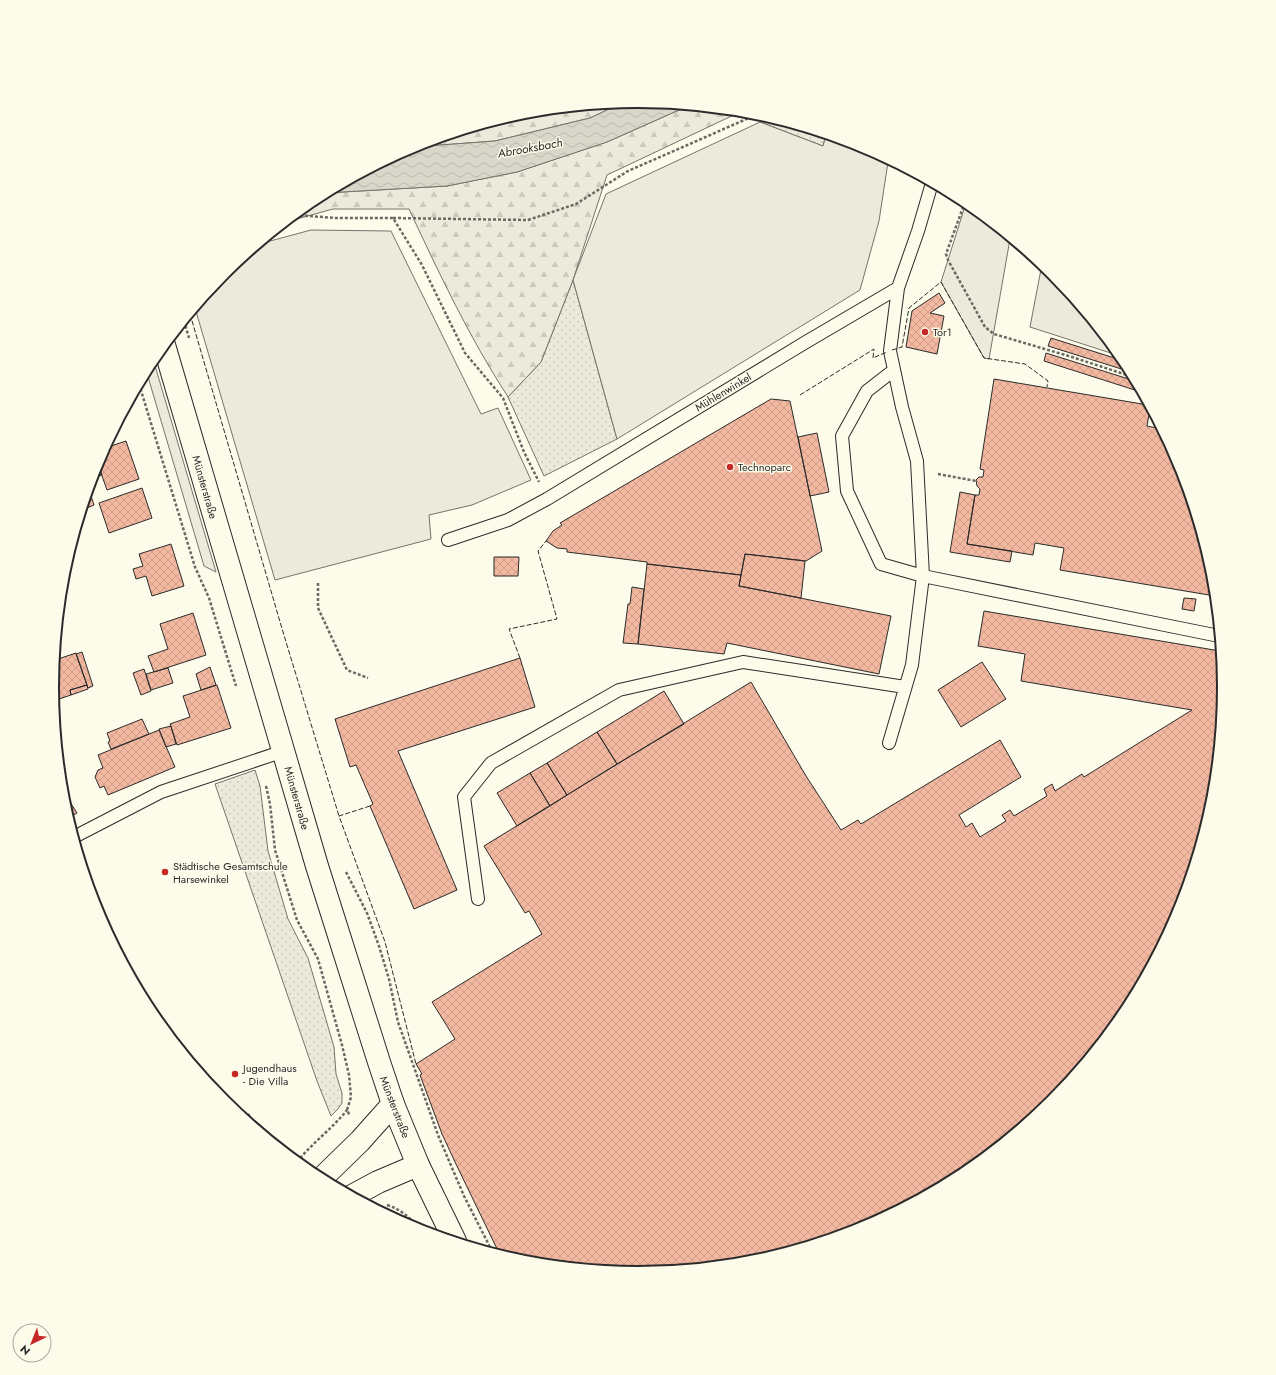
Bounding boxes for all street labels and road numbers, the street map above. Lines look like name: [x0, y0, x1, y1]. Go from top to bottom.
street label: Mühlenwinkel: [692, 369, 754, 415]
street label: Münsterstraße: [188, 454, 222, 521]
street label: Münsterstraße: [280, 765, 314, 832]
street label: Münsterstraße: [376, 1074, 414, 1141]

